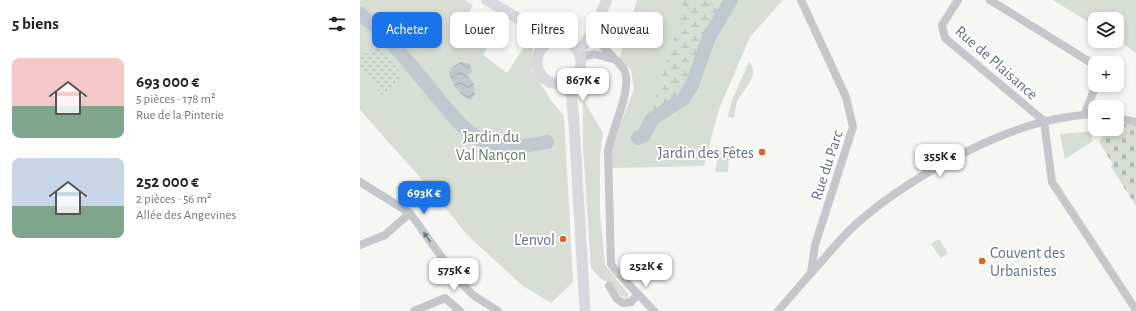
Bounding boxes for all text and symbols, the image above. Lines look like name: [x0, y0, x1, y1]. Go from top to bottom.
chip: Acheter: [372, 12, 442, 48]
chip: Louer: [450, 12, 509, 48]
chip: Filtres: [517, 12, 578, 48]
chip: Nouveau: [586, 12, 663, 48]
map controls: [1088, 12, 1124, 136]
button: layers: [1088, 12, 1124, 48]
icon: filters: [326, 13, 348, 35]
text: 5 biens: [12, 15, 59, 32]
street label: Rue de Plaisance: [952, 23, 1041, 103]
button: +: [1088, 56, 1124, 92]
pin: 867K €: [550, 68, 616, 102]
text: 693 000 €: [136, 73, 199, 90]
icon: home: [44, 74, 92, 122]
text: 867K €: [566, 74, 600, 87]
text: 5 pièces · 178 m²: [136, 93, 216, 106]
button: −: [1088, 100, 1124, 136]
text: Rue de la Pinterie: [136, 109, 224, 122]
street label: Rue du Parc: [808, 128, 846, 202]
park label: Jardin du Val Nançon: [456, 129, 526, 163]
pin: 355K €: [907, 144, 973, 178]
place label: Jardin des Fêtes: [658, 145, 754, 161]
marker: Jardin des Fêtes: [757, 147, 767, 157]
text: 355K €: [924, 150, 956, 163]
text: 252 000 €: [136, 173, 199, 190]
icon: home: [44, 174, 92, 222]
pin: 693K €: [391, 181, 457, 215]
text: 693K €: [407, 187, 441, 200]
text: 2 pièces · 56 m²: [136, 193, 212, 206]
text: Allée des Angevines: [136, 209, 236, 222]
one-way arrow: [423, 232, 431, 243]
place label: L'envol: [514, 232, 555, 248]
marker: L'envol: [558, 234, 568, 244]
place label: Couvent des Urbanistes: [990, 245, 1065, 279]
pin: 252K €: [613, 254, 679, 288]
marker: Couvent des Urbanistes: [977, 256, 987, 266]
pin: 575K €: [421, 258, 487, 292]
text: 252K €: [629, 260, 663, 273]
text: 575K €: [438, 264, 470, 277]

